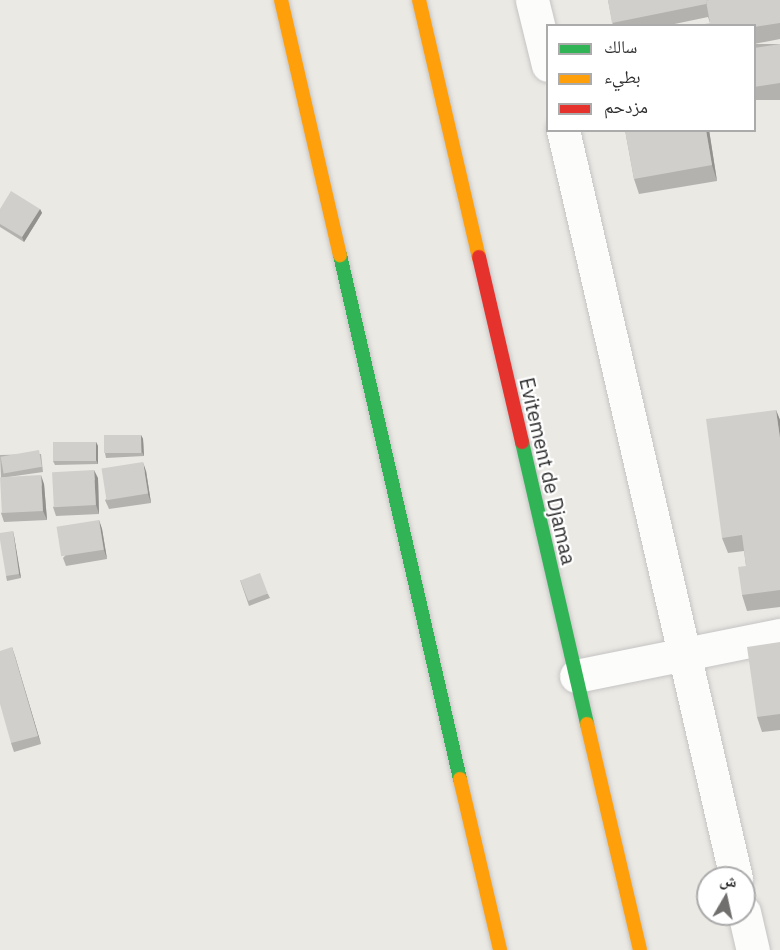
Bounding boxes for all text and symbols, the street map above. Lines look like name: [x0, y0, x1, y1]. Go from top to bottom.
legend: [546, 24, 756, 132]
text: سالك: [604, 35, 637, 58]
text: بطيء: [604, 65, 641, 88]
text: مزدحم: [604, 95, 648, 118]
street label: Evitement de Djamaa: [515, 375, 581, 567]
north arrow: [696, 866, 756, 926]
text: ش: [719, 869, 738, 891]

